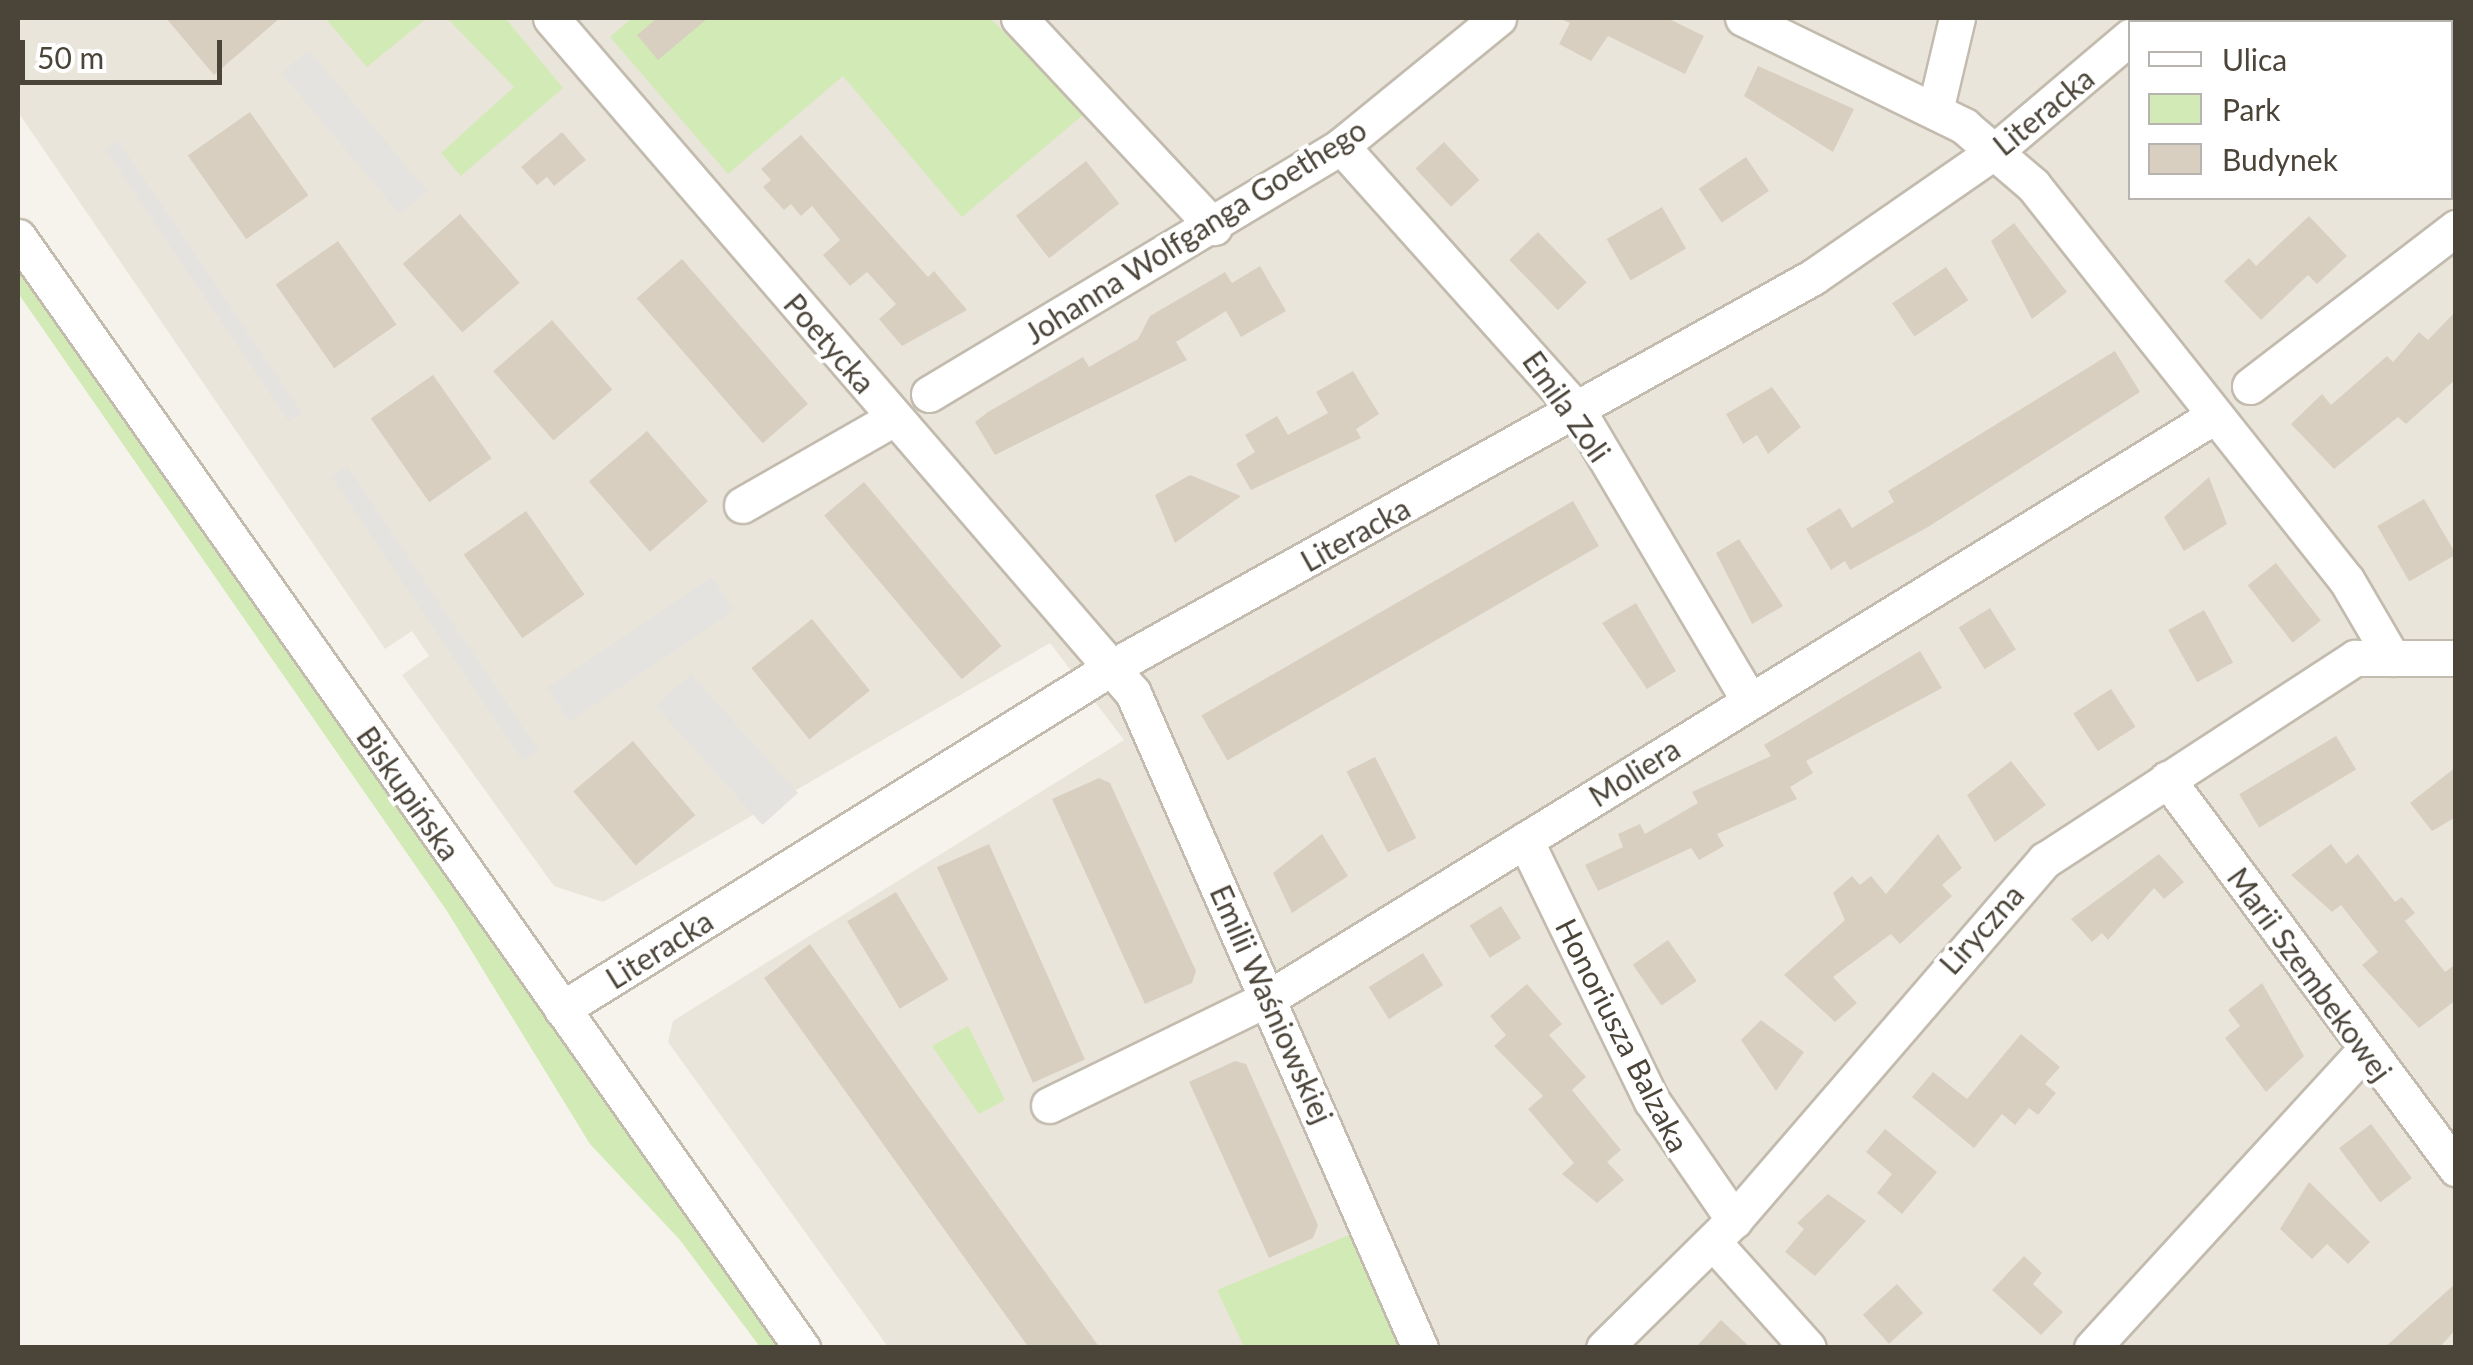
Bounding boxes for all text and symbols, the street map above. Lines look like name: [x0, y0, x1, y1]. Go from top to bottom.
scale bar: [25, 20, 228, 82]
legend: [2128, 20, 2453, 200]
text: 50 m: [37, 39, 104, 75]
text: Ulica: [2222, 41, 2287, 77]
street label: Literacka: [1985, 60, 2101, 162]
text: Park: [2222, 91, 2281, 127]
street label: Johanna Wolfganga Goethego: [1017, 111, 1373, 351]
text: Budynek: [2222, 141, 2338, 177]
street label: Poetycka: [777, 286, 883, 400]
street label: Emila Zoli: [1516, 344, 1618, 468]
street label: Literacka: [1294, 489, 1416, 579]
street label: Biskupińska: [350, 719, 468, 867]
street label: Moliera: [1582, 730, 1686, 814]
street label: Marii Szembekowej: [2220, 860, 2400, 1088]
street label: Liryczna: [1931, 877, 2031, 981]
street label: Emilii Waśniowskiej: [1203, 879, 1341, 1129]
street label: Literacka: [599, 902, 719, 996]
street label: Honoriusza Balzaka: [1549, 912, 1697, 1158]

